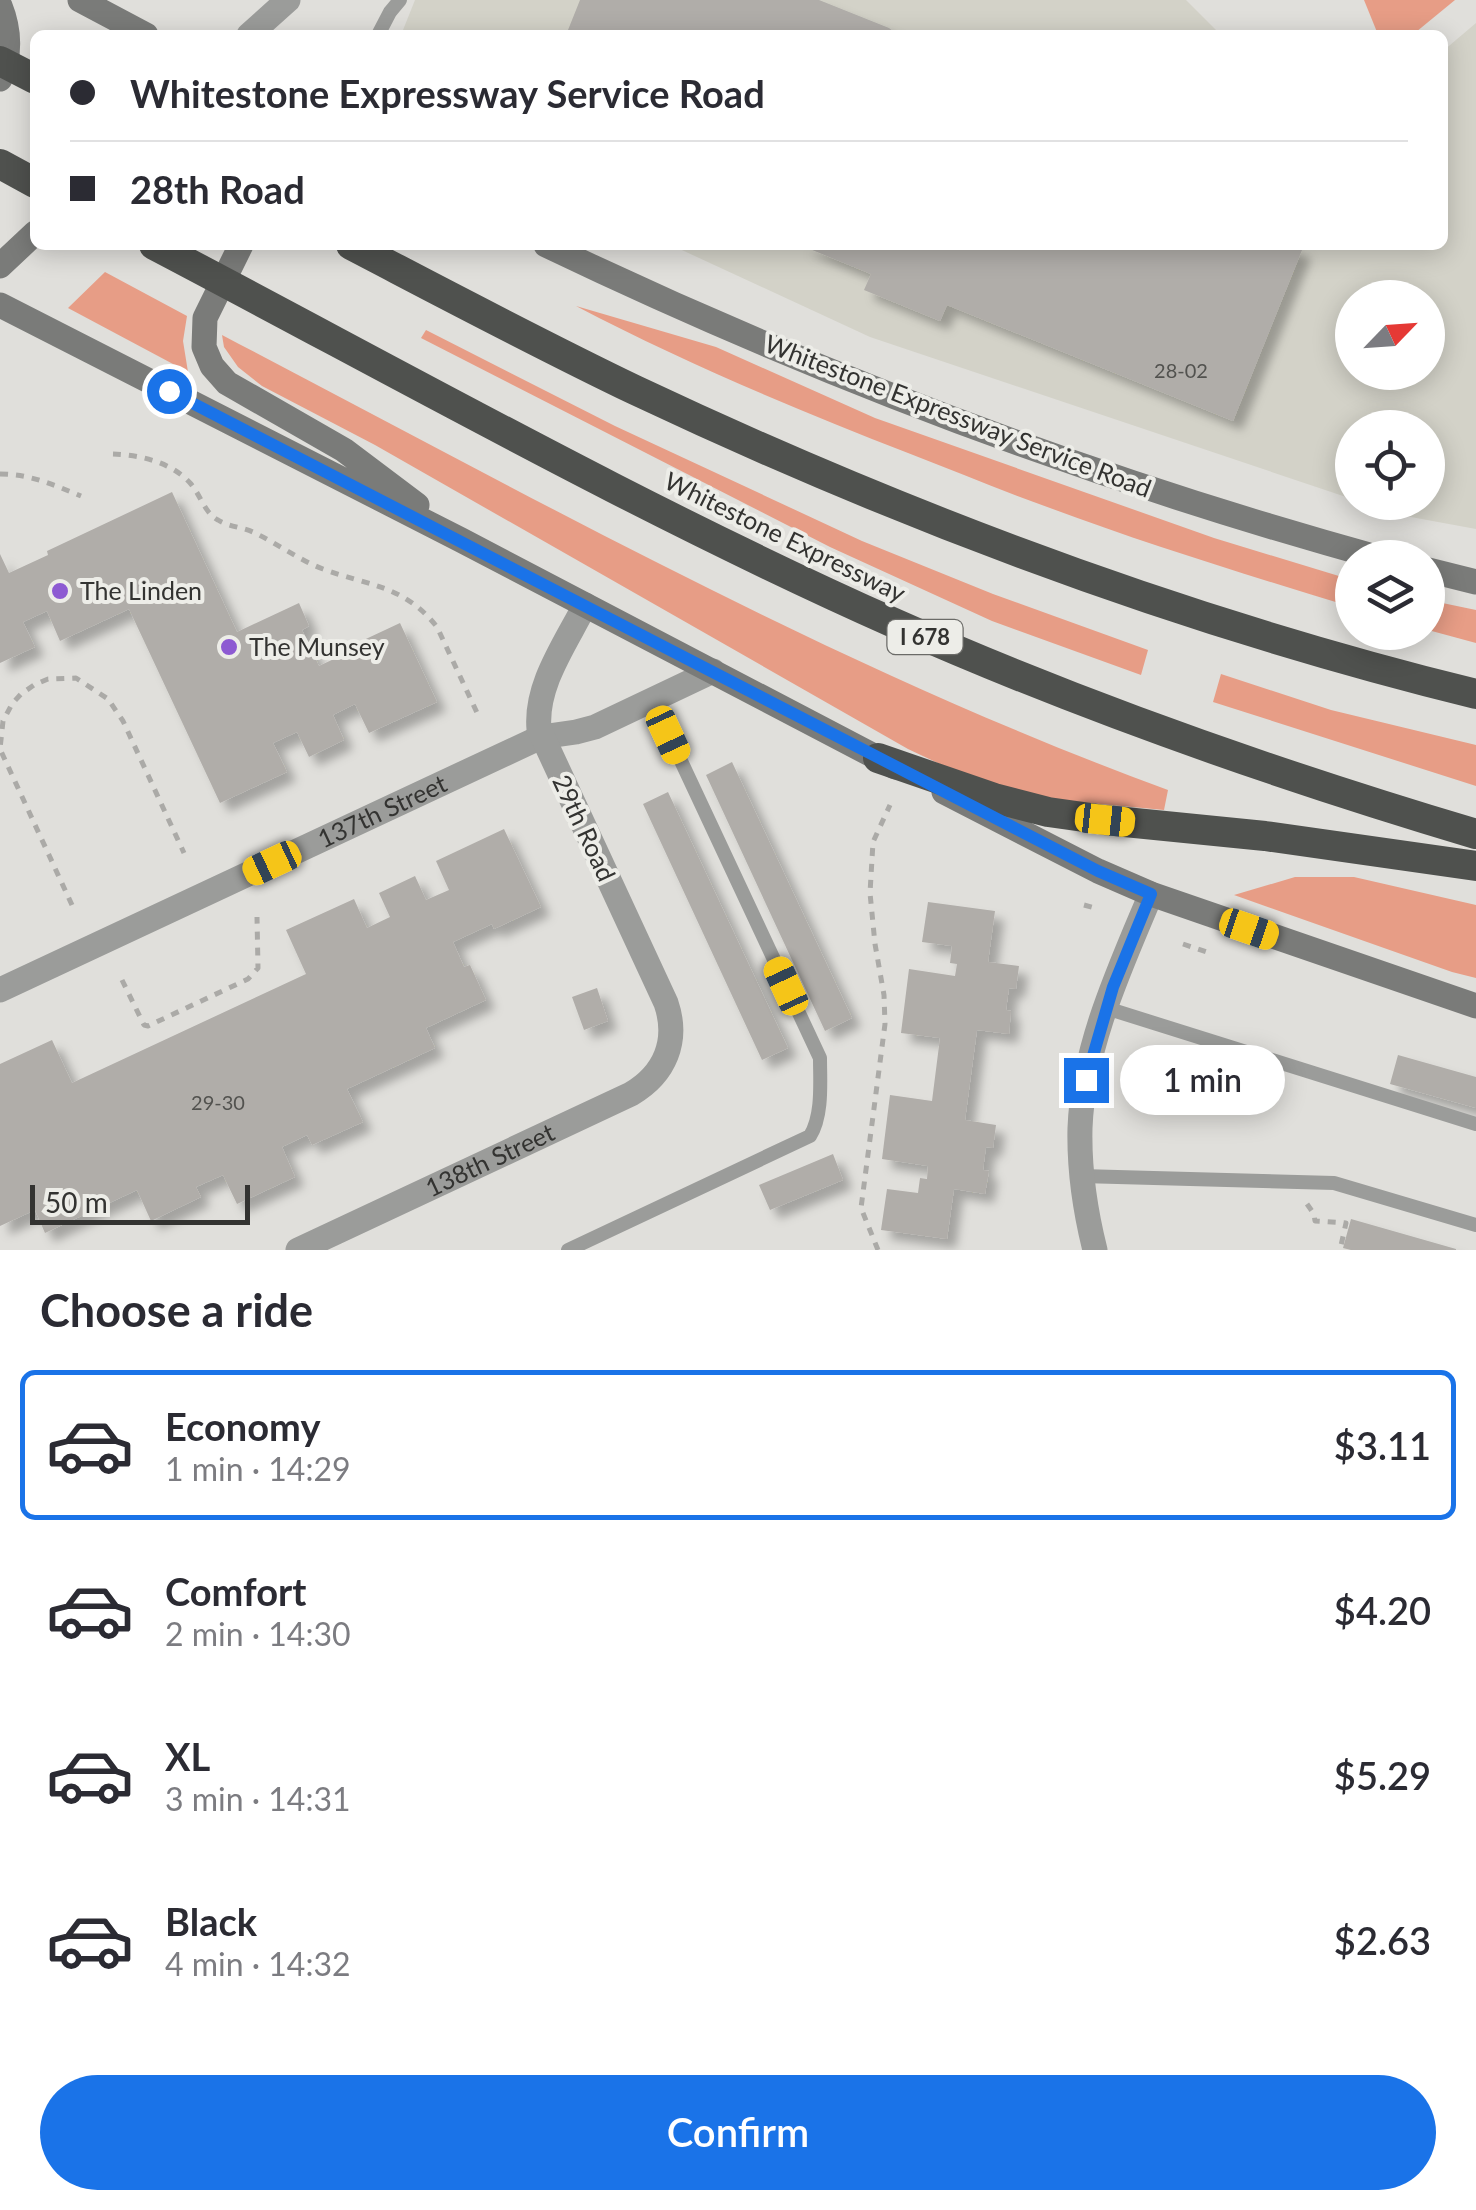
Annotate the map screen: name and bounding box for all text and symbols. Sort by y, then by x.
text: Whitestone Expressway Service Road [130,70,765,116]
text: 28th Road [130,166,305,212]
north arrow [1335,280,1445,390]
map controls [1335,280,1445,650]
street label: Whitestone Expressway Service Road [761,327,1156,503]
house number: 28-02 [1154,358,1208,382]
route start [147,369,192,414]
button: locate [1335,410,1445,520]
street label: Whitestone Expressway [660,465,911,608]
button: layers [1335,540,1445,650]
place label: The Linden [80,575,202,605]
marker: The Linden [49,580,71,602]
road number: I 678 [888,620,962,654]
place label: The Munsey [249,631,385,661]
marker: The Munsey [218,636,240,658]
car [642,701,694,769]
street label: 137th Street [313,767,451,853]
street label: 29th Road [547,770,623,885]
car [1074,802,1136,838]
car [238,837,306,889]
car [1216,905,1282,953]
car [760,952,812,1020]
callout: 1 min [1121,1045,1286,1115]
route end [1064,1058,1109,1103]
text: 1 min [1163,1060,1242,1099]
house number: 29-30 [191,1090,245,1114]
street label: 138th Street [420,1116,559,1202]
scale bar [30,1180,250,1224]
text: 50 m [45,1185,108,1219]
text: Choose a ride [40,1283,313,1337]
icon: car [45,1400,135,1490]
text: Economy [165,1403,320,1449]
text: $3.11 [1334,1422,1431,1468]
text: 1 min · 14:29 [165,1449,351,1488]
icon: car [45,1565,135,1655]
text: Comfort [165,1568,306,1614]
text: $4.20 [1334,1587,1431,1633]
text: 2 min · 14:30 [165,1614,351,1653]
icon: car [45,1730,135,1820]
text: XL [165,1733,210,1779]
text: $5.29 [1334,1752,1431,1798]
text: 3 min · 14:31 [165,1779,351,1818]
icon: car [45,1895,135,1985]
text: Black [165,1898,257,1944]
text: $2.63 [1334,1917,1431,1963]
text: 4 min · 14:32 [165,1944,351,1983]
button: Confirm [40,2075,1436,2190]

